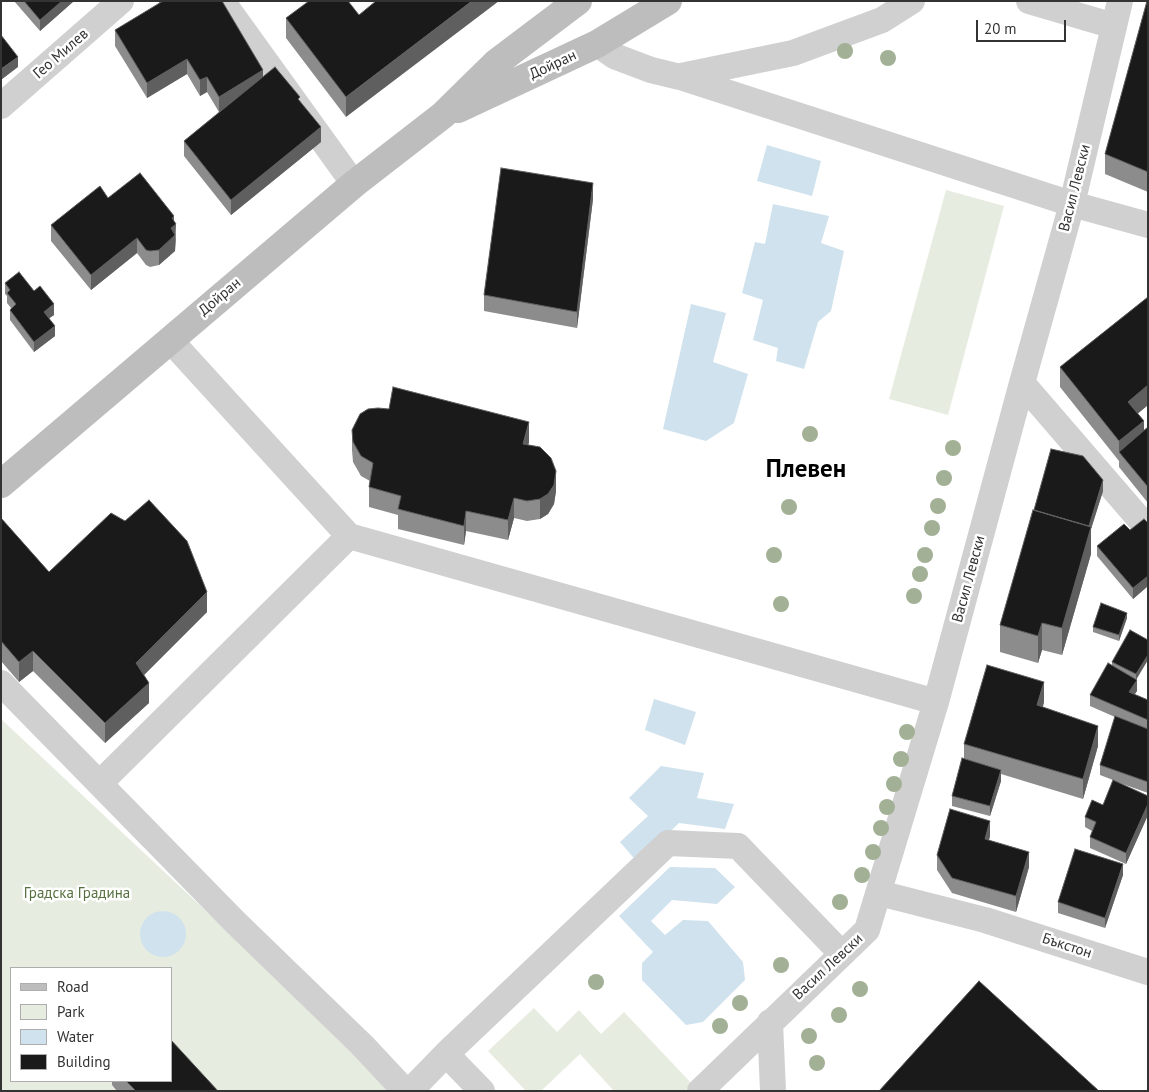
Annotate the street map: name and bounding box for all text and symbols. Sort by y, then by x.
scale bar [979,10,1069,42]
text: 20 m [984,19,1017,38]
street label: Гео Милев [30,25,92,83]
street label: Дойран [527,46,579,84]
street label: Васил Левски [1055,143,1095,233]
street label: Дойран [195,274,245,320]
district label: Плевен [766,455,846,485]
street label: Васил Левски [949,534,989,624]
park label: Градска Градина [24,885,130,903]
street label: Васил Левски [789,930,867,1004]
street label: Бъкстон [1040,930,1094,962]
legend [10,967,172,1082]
text: Road [57,977,89,996]
text: Park [57,1002,85,1021]
text: Water [57,1027,94,1046]
text: Building [57,1052,111,1071]

